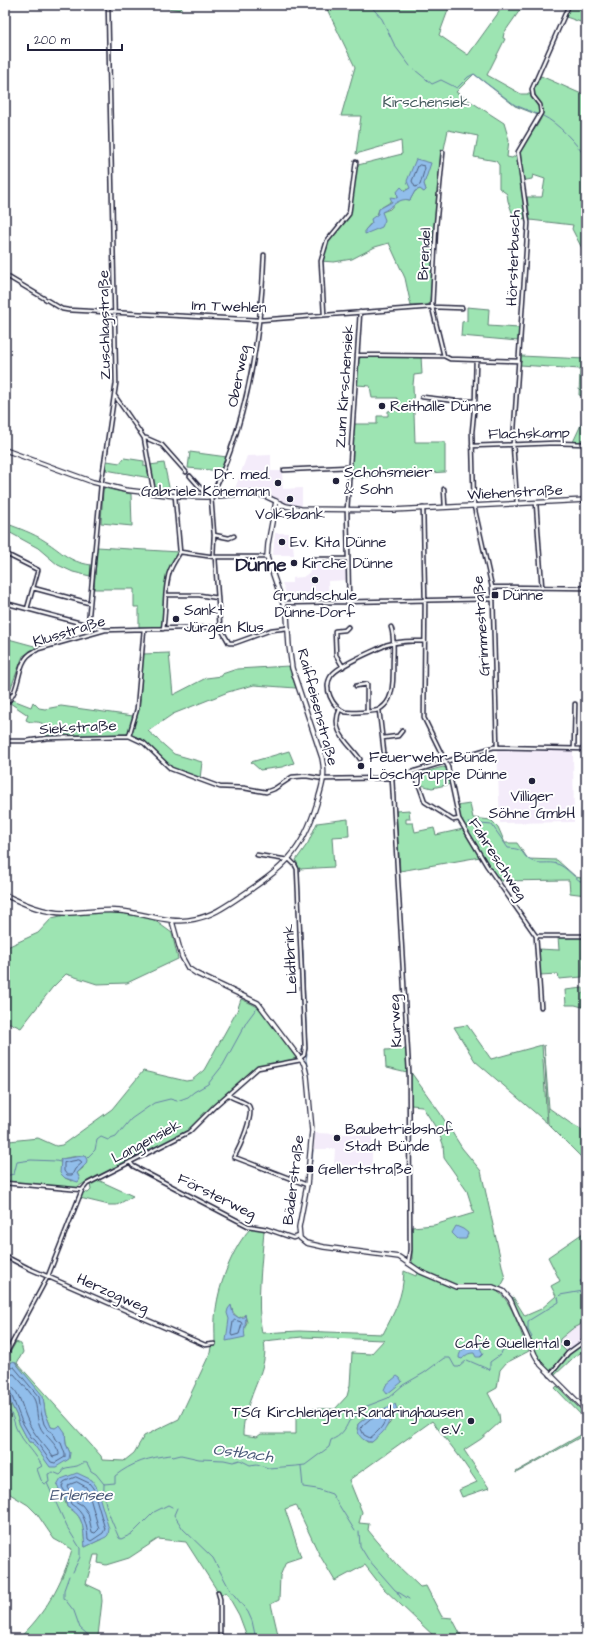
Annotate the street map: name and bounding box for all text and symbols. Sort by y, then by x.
scale bar [28,26,122,52]
text: 200 m [34,32,71,49]
park label: Kirschensiek [383,92,469,113]
street label: Hörsterbusch [501,209,526,306]
street label: Brendel [413,227,436,281]
street label: Zuschlagstraße [93,270,117,380]
street label: Im Twehlen [191,295,267,318]
street label: Zum Kirschensiek [330,324,359,449]
street label: Oberweg [222,343,256,409]
place label: Reithalle Dünne [390,396,492,417]
marker: Reithalle Dünne [377,401,387,411]
street label: Flachskamp [488,422,570,445]
place label: Schohsmeier & Sohn [344,462,432,500]
place label: Dr. med. Gabriele Könemann [141,464,270,502]
marker: Schohsmeier & Sohn [331,476,341,486]
marker: Dr. med. Gabriele Könemann [273,478,283,488]
street label: Wiehenstraße [467,480,563,505]
marker: Volksbank [285,494,295,504]
place label: Volksbank [255,504,325,525]
place label: Ev. Kita Dünne [290,532,386,553]
marker: Ev. Kita Dünne [277,537,287,547]
district label: Dünne [235,552,287,579]
place label: Kirche Dünne [302,553,393,574]
marker: Kirche Dünne [289,558,299,568]
marker: Grundschule Dünne-Dorf [310,575,320,585]
street label: Grimmestraße [468,575,495,677]
place label: Grundschule Dünne-Dorf [273,585,357,623]
place label: Dünne [503,585,543,606]
marker: Dünne [490,590,500,600]
place label: Sankt Jürgen Klus [184,600,264,639]
street label: Klusstraße [30,610,108,652]
marker: Sankt Jürgen Klus [171,614,181,624]
street label: Raiffeisenstraße [292,646,343,768]
street label: Siekstraße [39,715,117,740]
place label: Feuerwehr Bünde, Löschgruppe Dünne [369,747,507,786]
marker: Feuerwehr Bünde, Löschgruppe Dünne [356,761,366,771]
marker: Villiger Söhne GmbH [527,776,537,786]
place label: Villiger Söhne GmbH [489,786,575,824]
street label: Fahreschweg [462,814,532,905]
street label: Leidtbrink [278,923,303,995]
street label: Kurweg [384,994,408,1048]
street label: Langensiek [108,1114,185,1169]
place label: Baubetriebshof Stadt Bünde [345,1119,453,1157]
marker: Baubetriebshof Stadt Bünde [332,1133,342,1143]
street label: Bäderstraße [278,1134,309,1226]
place label: Gellertstraße [318,1159,412,1180]
marker: Gellertstraße [305,1164,315,1174]
street label: Försterweg [174,1168,260,1226]
street label: Herzogweg [73,1268,152,1320]
place label: Café Quellental [455,1333,559,1354]
marker: Café Quellental [562,1338,572,1348]
place label: TSG Kirchlengern-Randringhausen e.V. [232,1402,463,1440]
marker: TSG Kirchlengern-Randringhausen e.V. [466,1416,476,1426]
water label: Ostbach [212,1438,275,1468]
water label: Erlensee [50,1484,114,1506]

